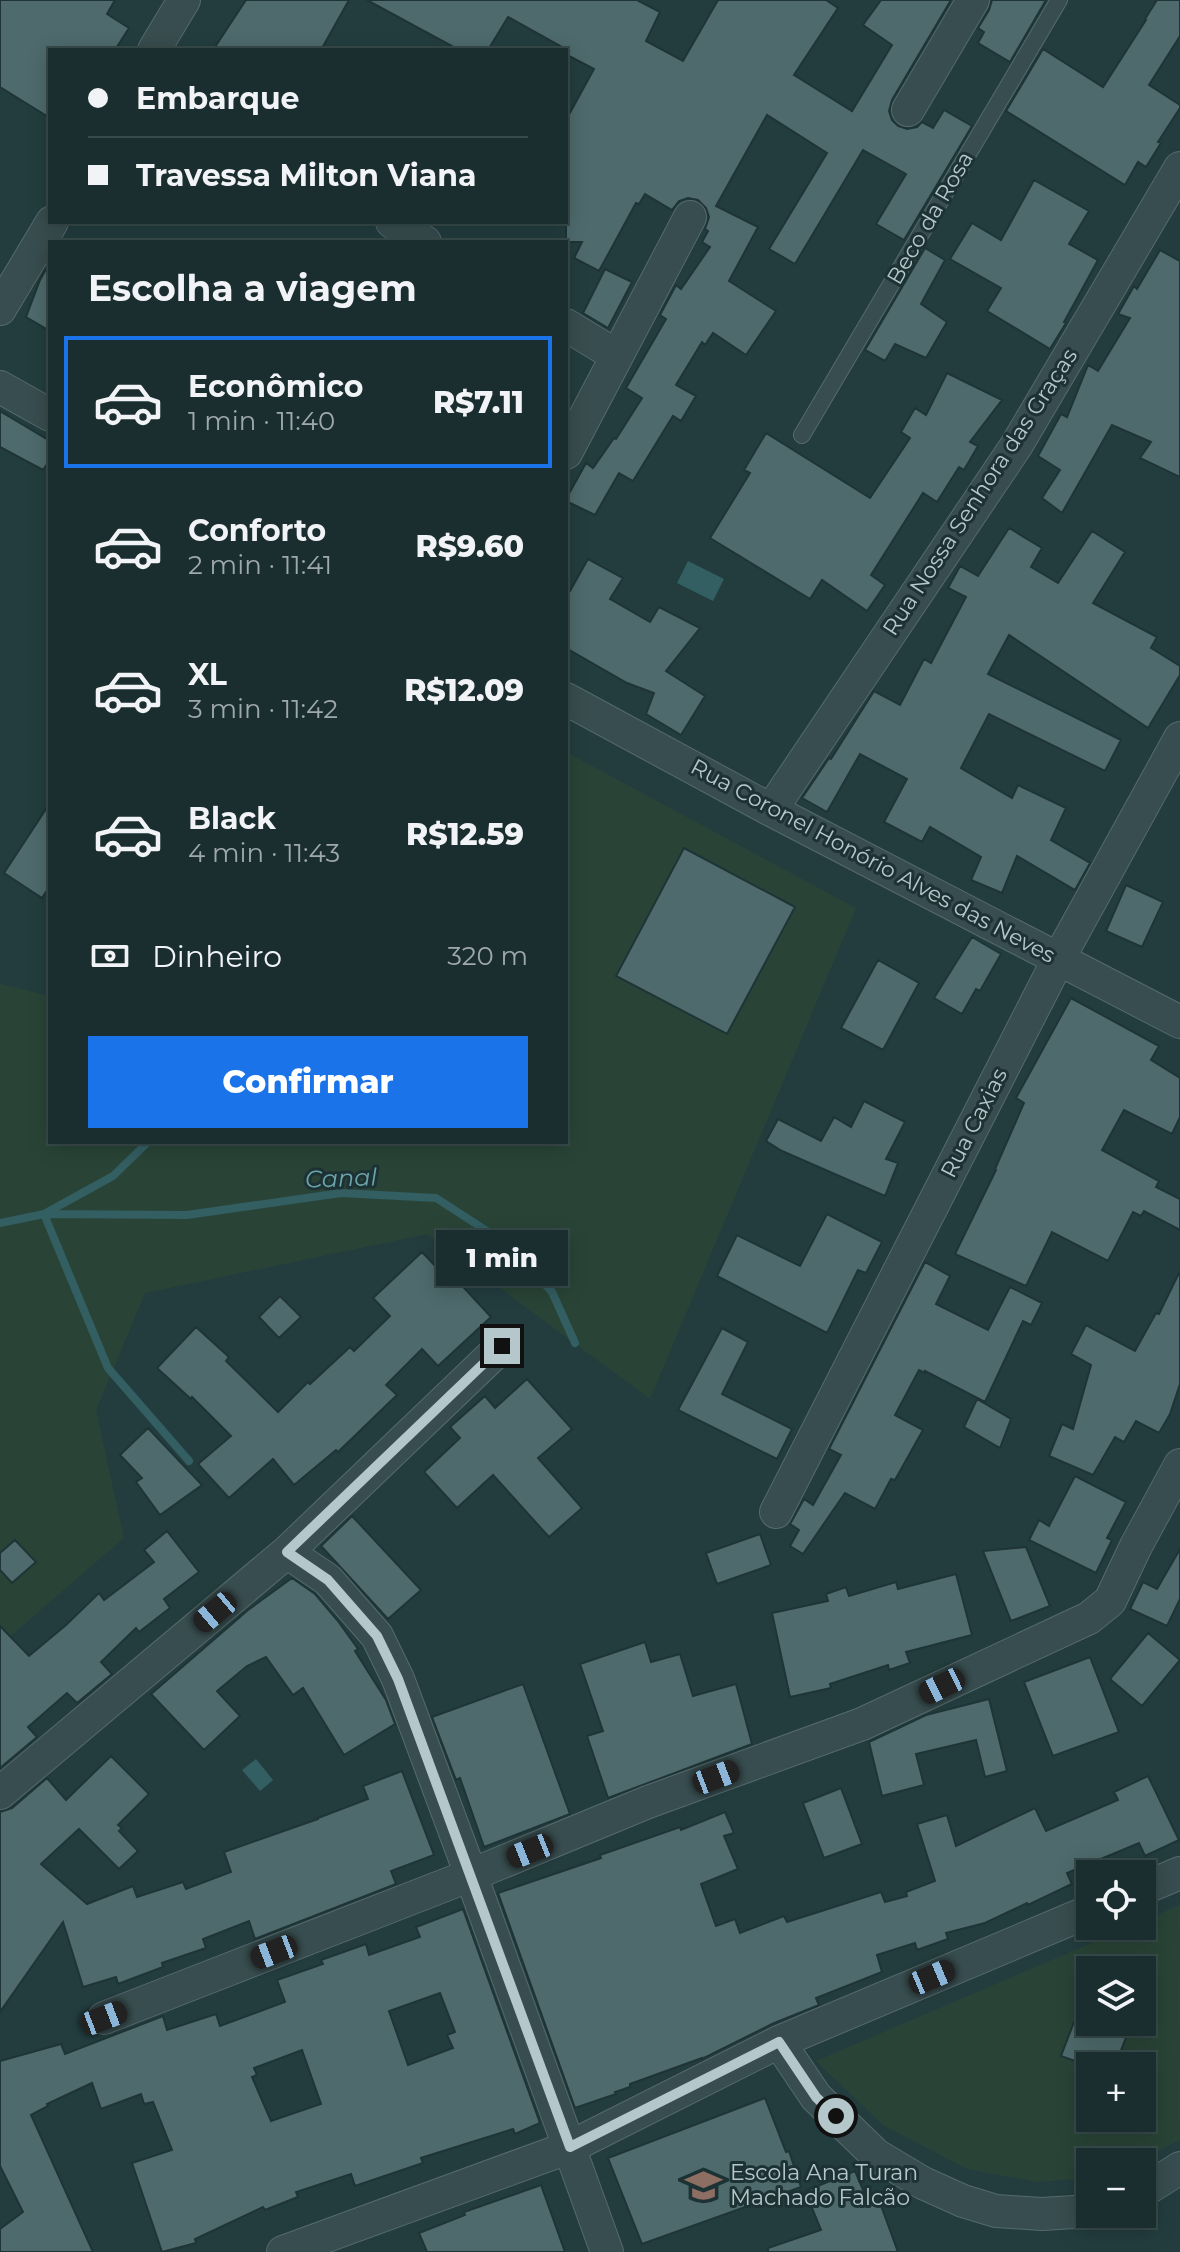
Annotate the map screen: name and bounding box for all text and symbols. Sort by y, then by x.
text: Embarque [136,80,299,117]
street label: Beco da Rosa [881,147,979,289]
text: Travessa Milton Viana [136,157,477,194]
text: Escolha a viagem [88,266,417,310]
street label: Rua Nossa Senhora das Graças [877,343,1083,641]
icon: car [92,366,164,438]
text: Econômico [188,368,363,405]
text: R$7.11 [433,384,524,421]
text: 1 min · 11:40 [188,405,335,437]
icon: car [92,510,164,582]
text: Conforto [188,512,326,549]
text: R$9.60 [416,528,524,565]
text: 2 min · 11:41 [188,549,332,581]
icon: car [92,654,164,726]
text: XL [188,656,227,693]
text: R$12.09 [404,672,524,709]
text: 3 min · 11:42 [188,693,338,725]
street label: Rua Coronel Honório Alves das Neves [686,753,1060,969]
icon: car [92,798,164,870]
text: Black [188,800,276,837]
text: R$12.59 [406,816,524,853]
text: 4 min · 11:43 [188,837,340,869]
icon: cash [88,934,132,978]
text: Dinheiro [152,938,282,975]
text: 320 m [447,940,528,972]
button: Confirmar [88,1036,528,1128]
street label: Rua Caxias [935,1064,1013,1182]
water label: Canal [305,1162,378,1194]
callout: 1 min [436,1230,568,1286]
text: 1 min [466,1242,538,1274]
route end [484,1328,520,1364]
car [189,1587,241,1637]
car [915,1665,969,1707]
car [689,1757,743,1797]
car [503,1831,557,1871]
map controls [1076,1860,1156,2228]
button: locate [1076,1860,1156,1940]
car [247,1932,301,1972]
button: layers [1076,1956,1156,2036]
car [905,1957,959,1997]
car [77,1998,131,2038]
button: + [1076,2052,1156,2132]
route start [818,2098,854,2134]
button: − [1076,2148,1156,2228]
place label: Escola Ana Turan Machado Falcão [730,2159,918,2211]
school or university icon: Escola Ana Turan Machado Falcão [685,2166,723,2204]

